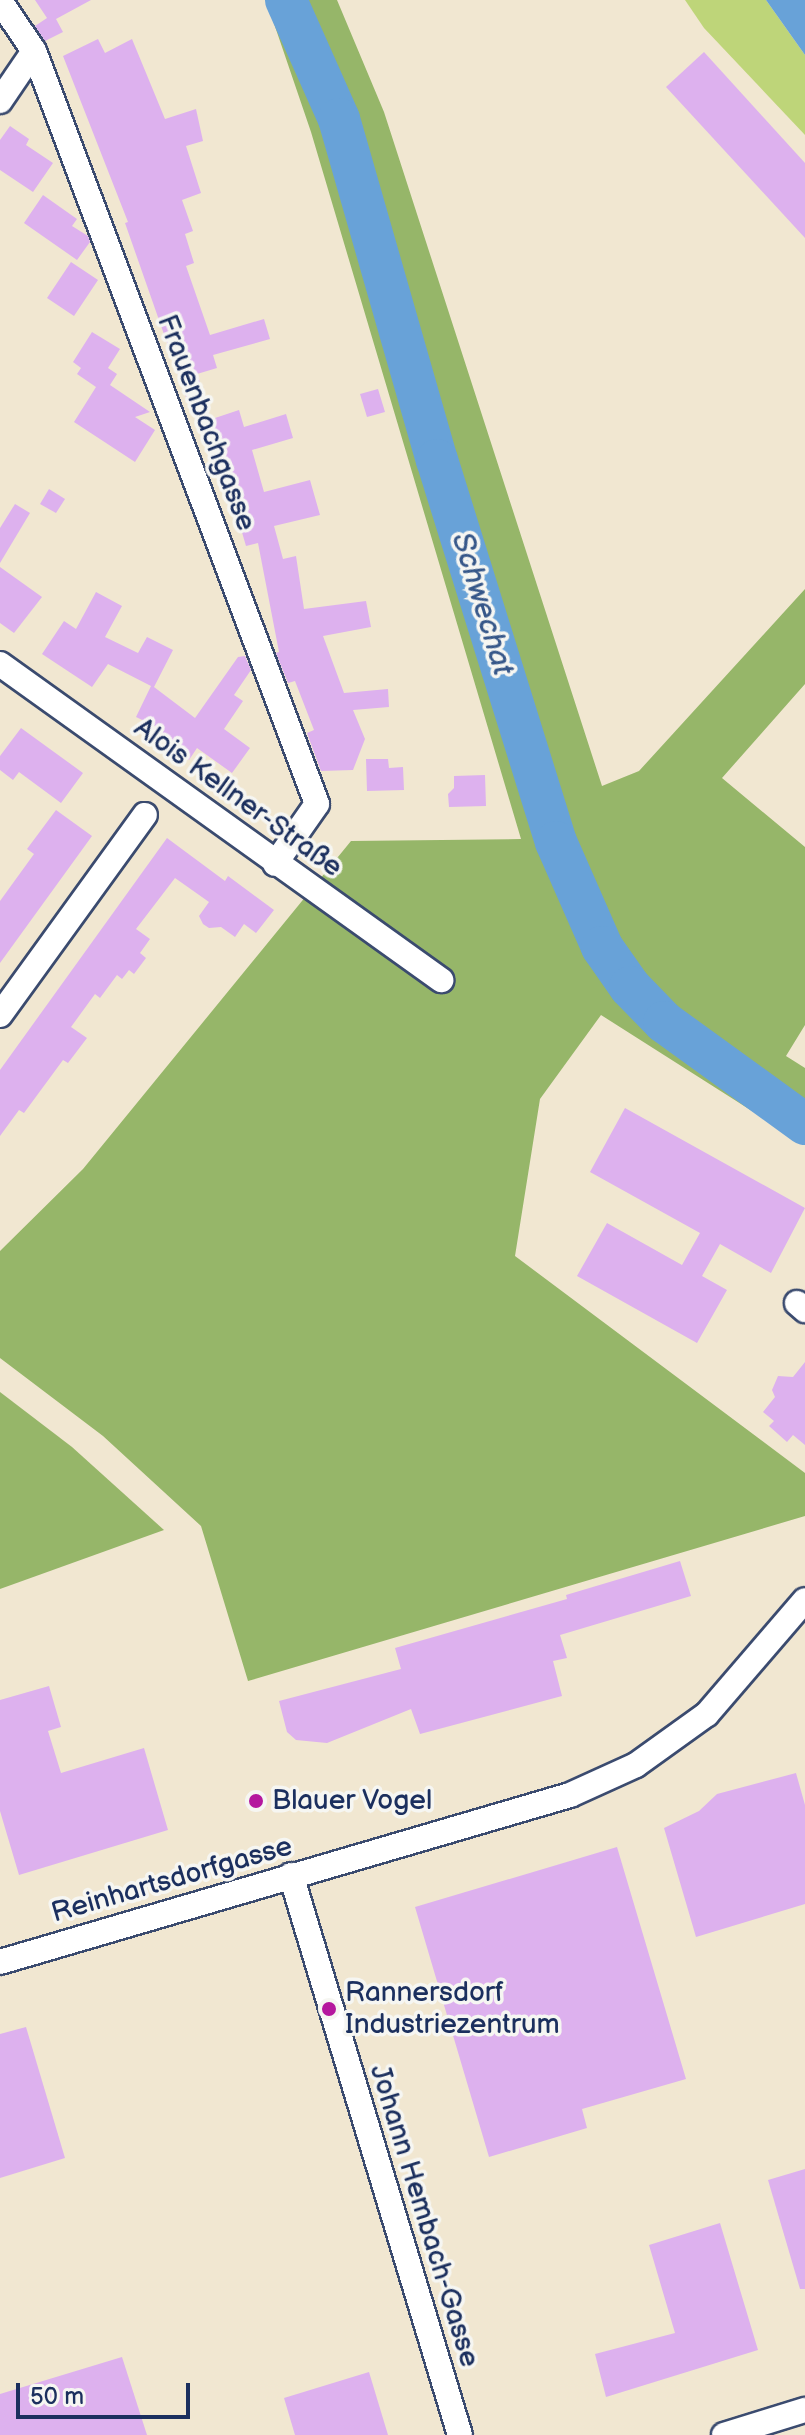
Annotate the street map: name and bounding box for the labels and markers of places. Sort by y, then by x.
place label: Blauer Vogel [272,1784,433,1818]
marker: Blauer Vogel [247,1792,265,1810]
place label: Rannersdorf Industriezentrum [345,1976,560,2042]
marker: Rannersdorf Industriezentrum [320,2000,338,2018]

